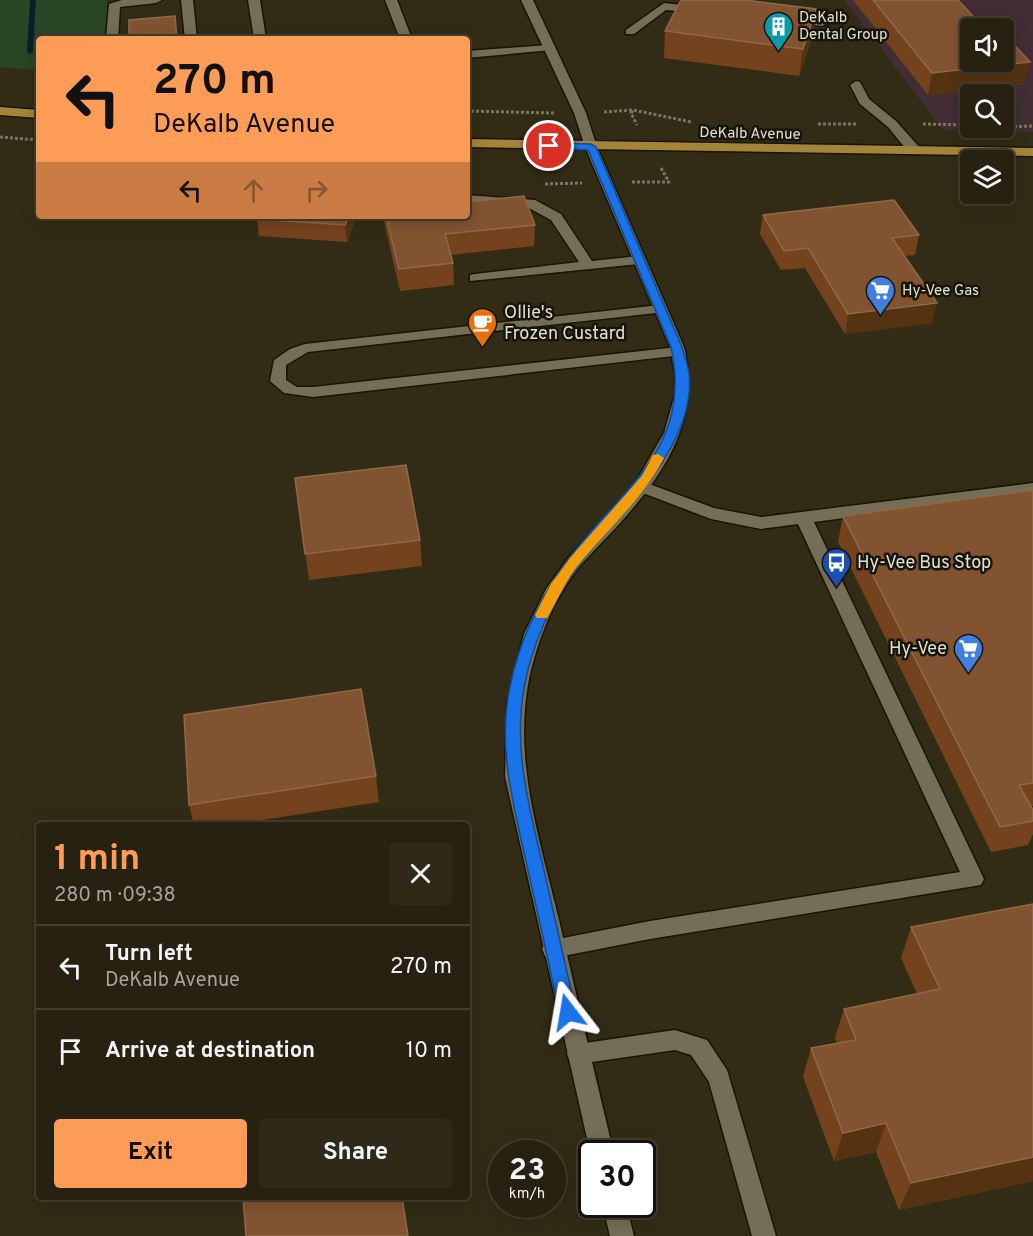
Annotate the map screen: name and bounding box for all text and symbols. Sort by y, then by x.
place label: DeKalb Dental Group [799,9,888,45]
building icon: DeKalb Dental Group [762,10,794,52]
map controls [960,18,1014,204]
button: sound [960,18,1014,72]
text: 270 m [153,56,276,109]
icon: left [54,60,132,138]
button: search [960,84,1014,138]
text: DeKalb Avenue [153,108,335,142]
pin [523,120,574,171]
street label: DeKalb Avenue [699,124,801,145]
icon: arrive [532,129,565,162]
button: layers [960,150,1014,204]
icon: left [174,174,207,207]
icon: ahead [237,174,270,207]
icon: right [300,174,333,207]
supermarket icon: Hy-Vee Gas [865,274,897,316]
place label: Hy-Vee Gas [902,282,979,301]
place label: Ollie's Frozen Custard [504,302,625,346]
cafe icon: Ollie's Frozen Custard [467,306,499,348]
bus stop icon: Hy-Vee Bus Stop [820,546,852,588]
place label: Hy-Vee Bus Stop [857,552,991,575]
supermarket icon: Hy-Vee [952,632,984,674]
place label: Hy-Vee [889,638,947,661]
text: 1 min [54,837,140,883]
button: close [389,842,452,905]
text: 280 m · 09:38 [54,883,176,909]
text: Turn left [105,941,193,968]
icon: left [54,951,87,984]
text: 270 m [390,954,452,981]
text: DeKalb Avenue [105,968,240,994]
position arrow [536,980,600,1044]
icon: arrive [54,1035,87,1068]
text: Arrive at destination [105,1038,315,1065]
text: 10 m [406,1038,452,1065]
button: Exit [54,1119,247,1188]
button: Share [259,1119,452,1188]
speed limit sign: 30 [578,1140,656,1218]
text: 23 [509,1153,545,1190]
text: km/h [509,1185,545,1204]

